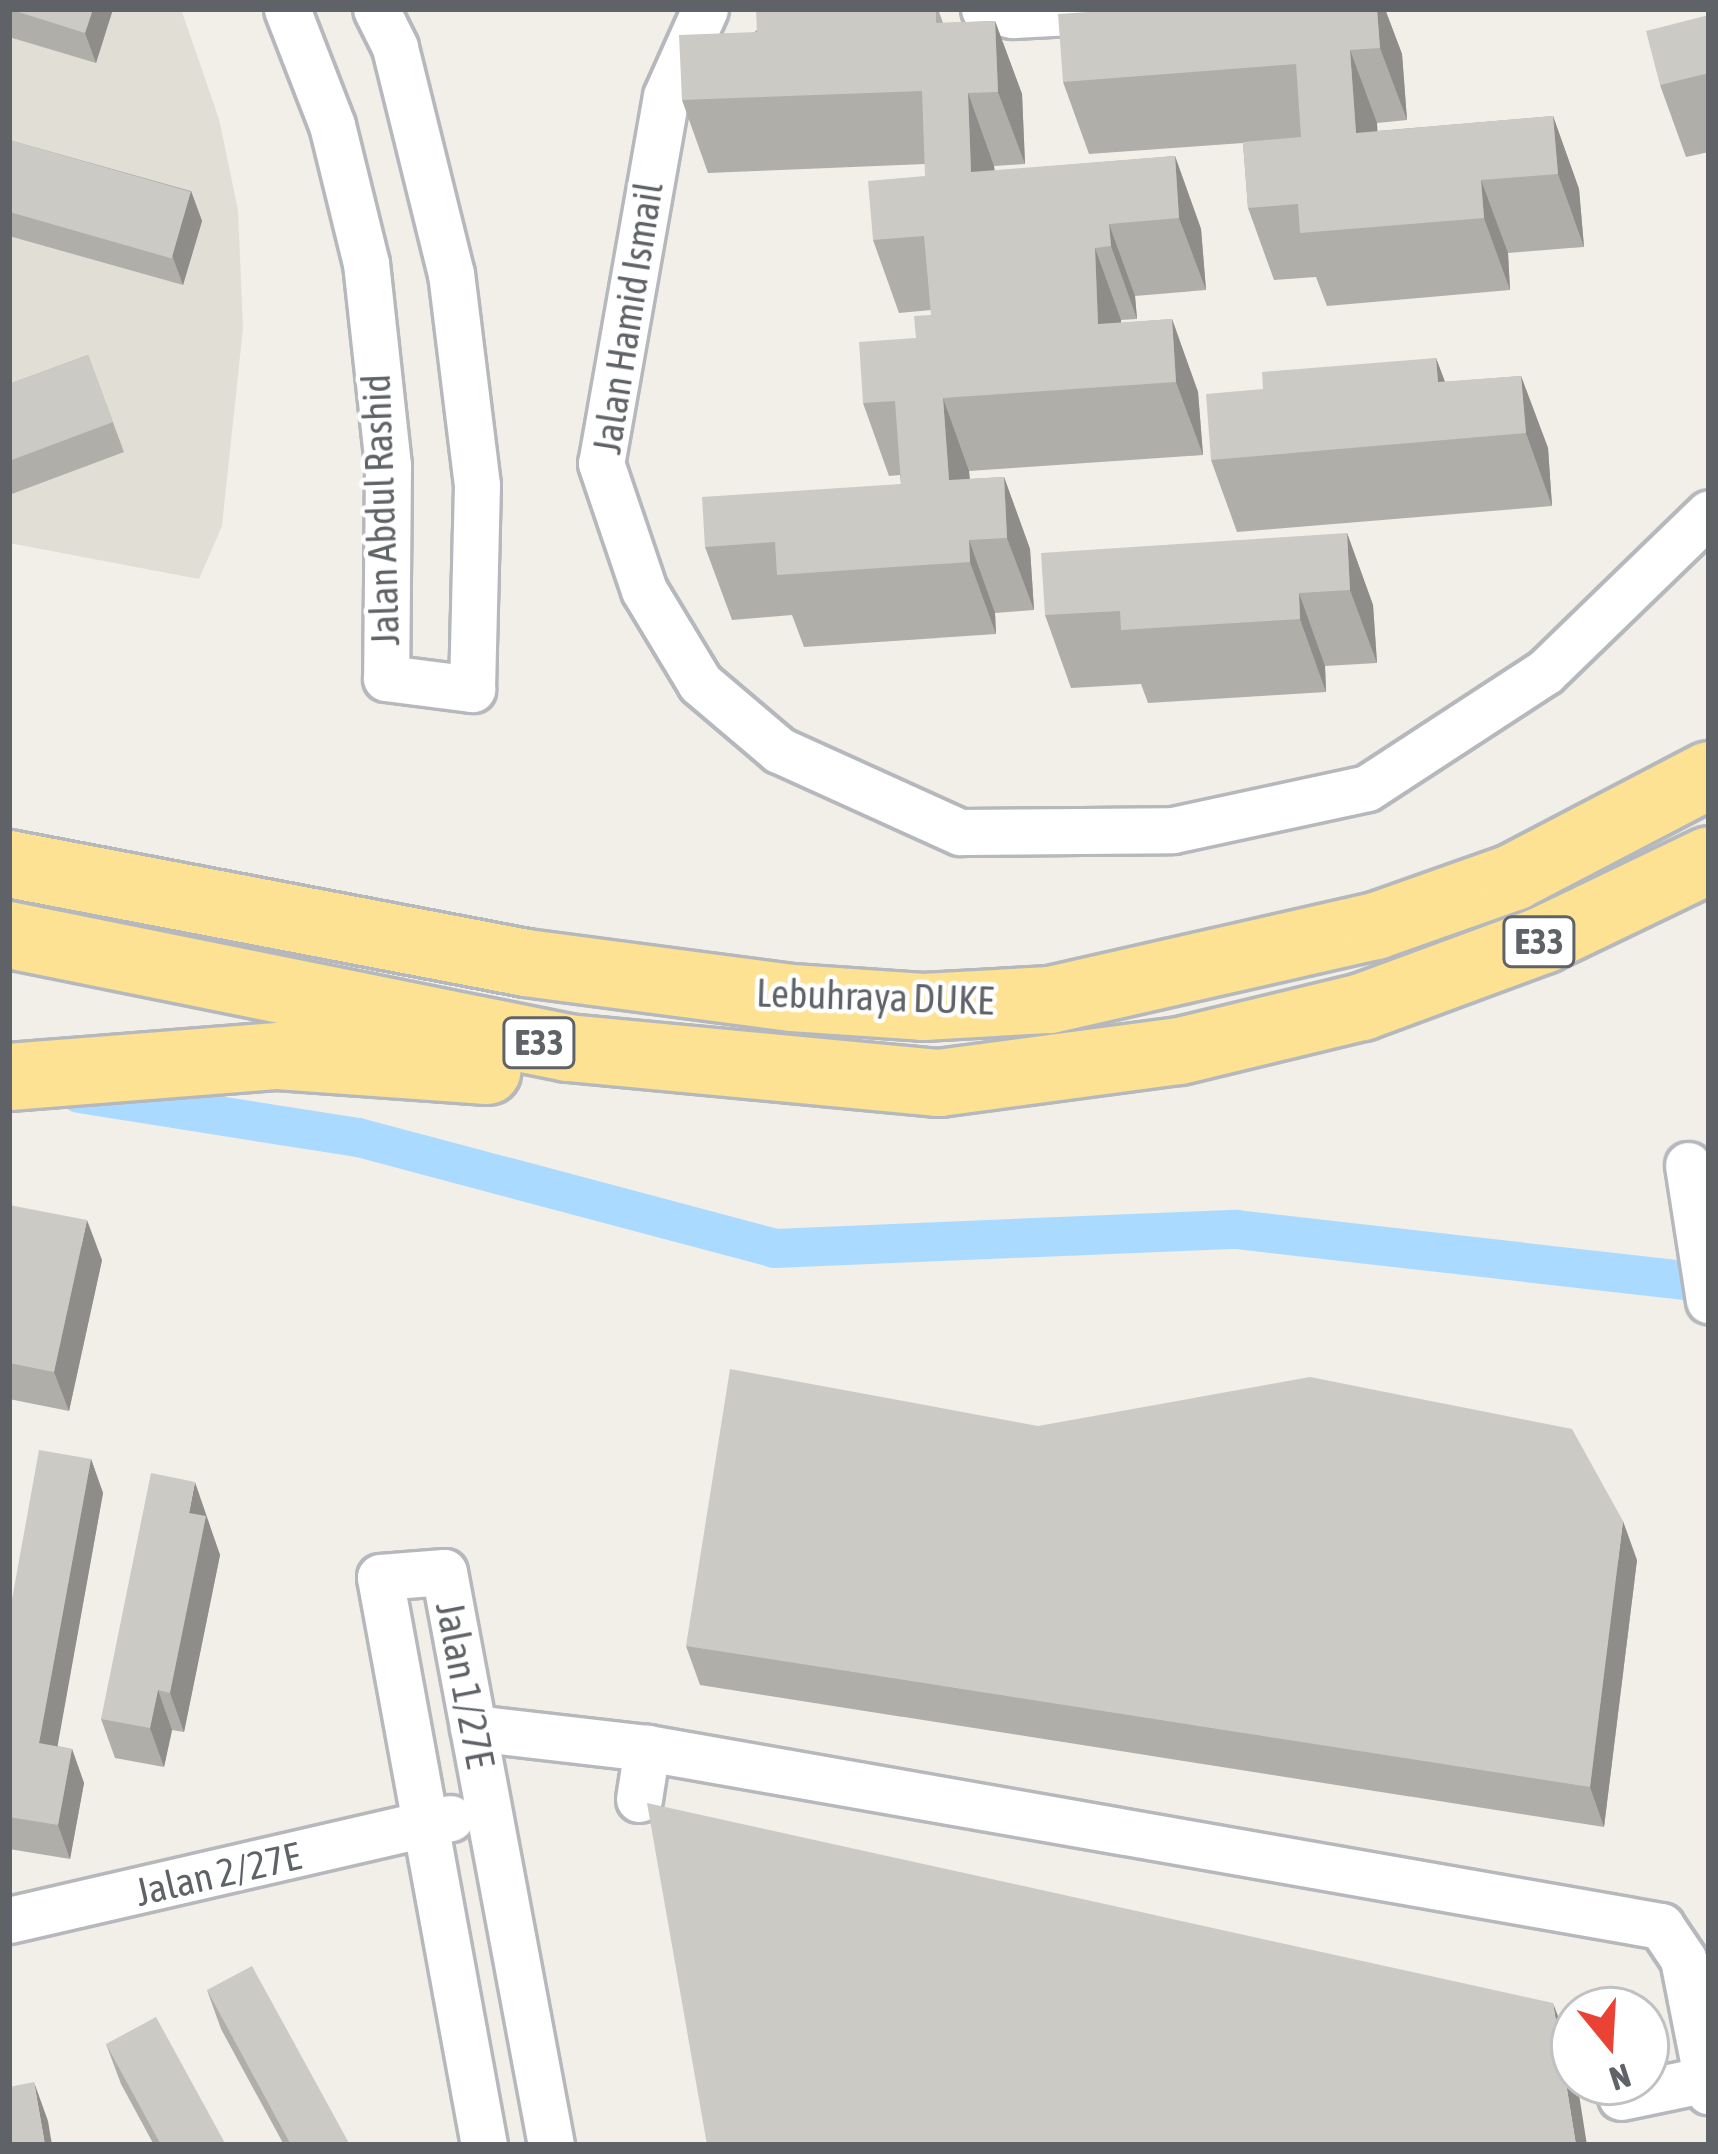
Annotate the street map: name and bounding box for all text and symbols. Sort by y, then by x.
street label: Jalan Hamid Ismail [583,179,673,457]
street label: Jalan Abdul Rashid [353,373,409,647]
road number: E33 [1500,912,1578,972]
street label: Lebuhraya DUKE [755,969,995,1025]
road number: E33 [500,1013,578,1073]
street label: Jalan 1/27E [426,1598,504,1772]
street label: Jalan 2/27E [131,1832,305,1916]
north arrow [1550,1986,1670,2106]
text: N [1605,2056,1635,2098]

